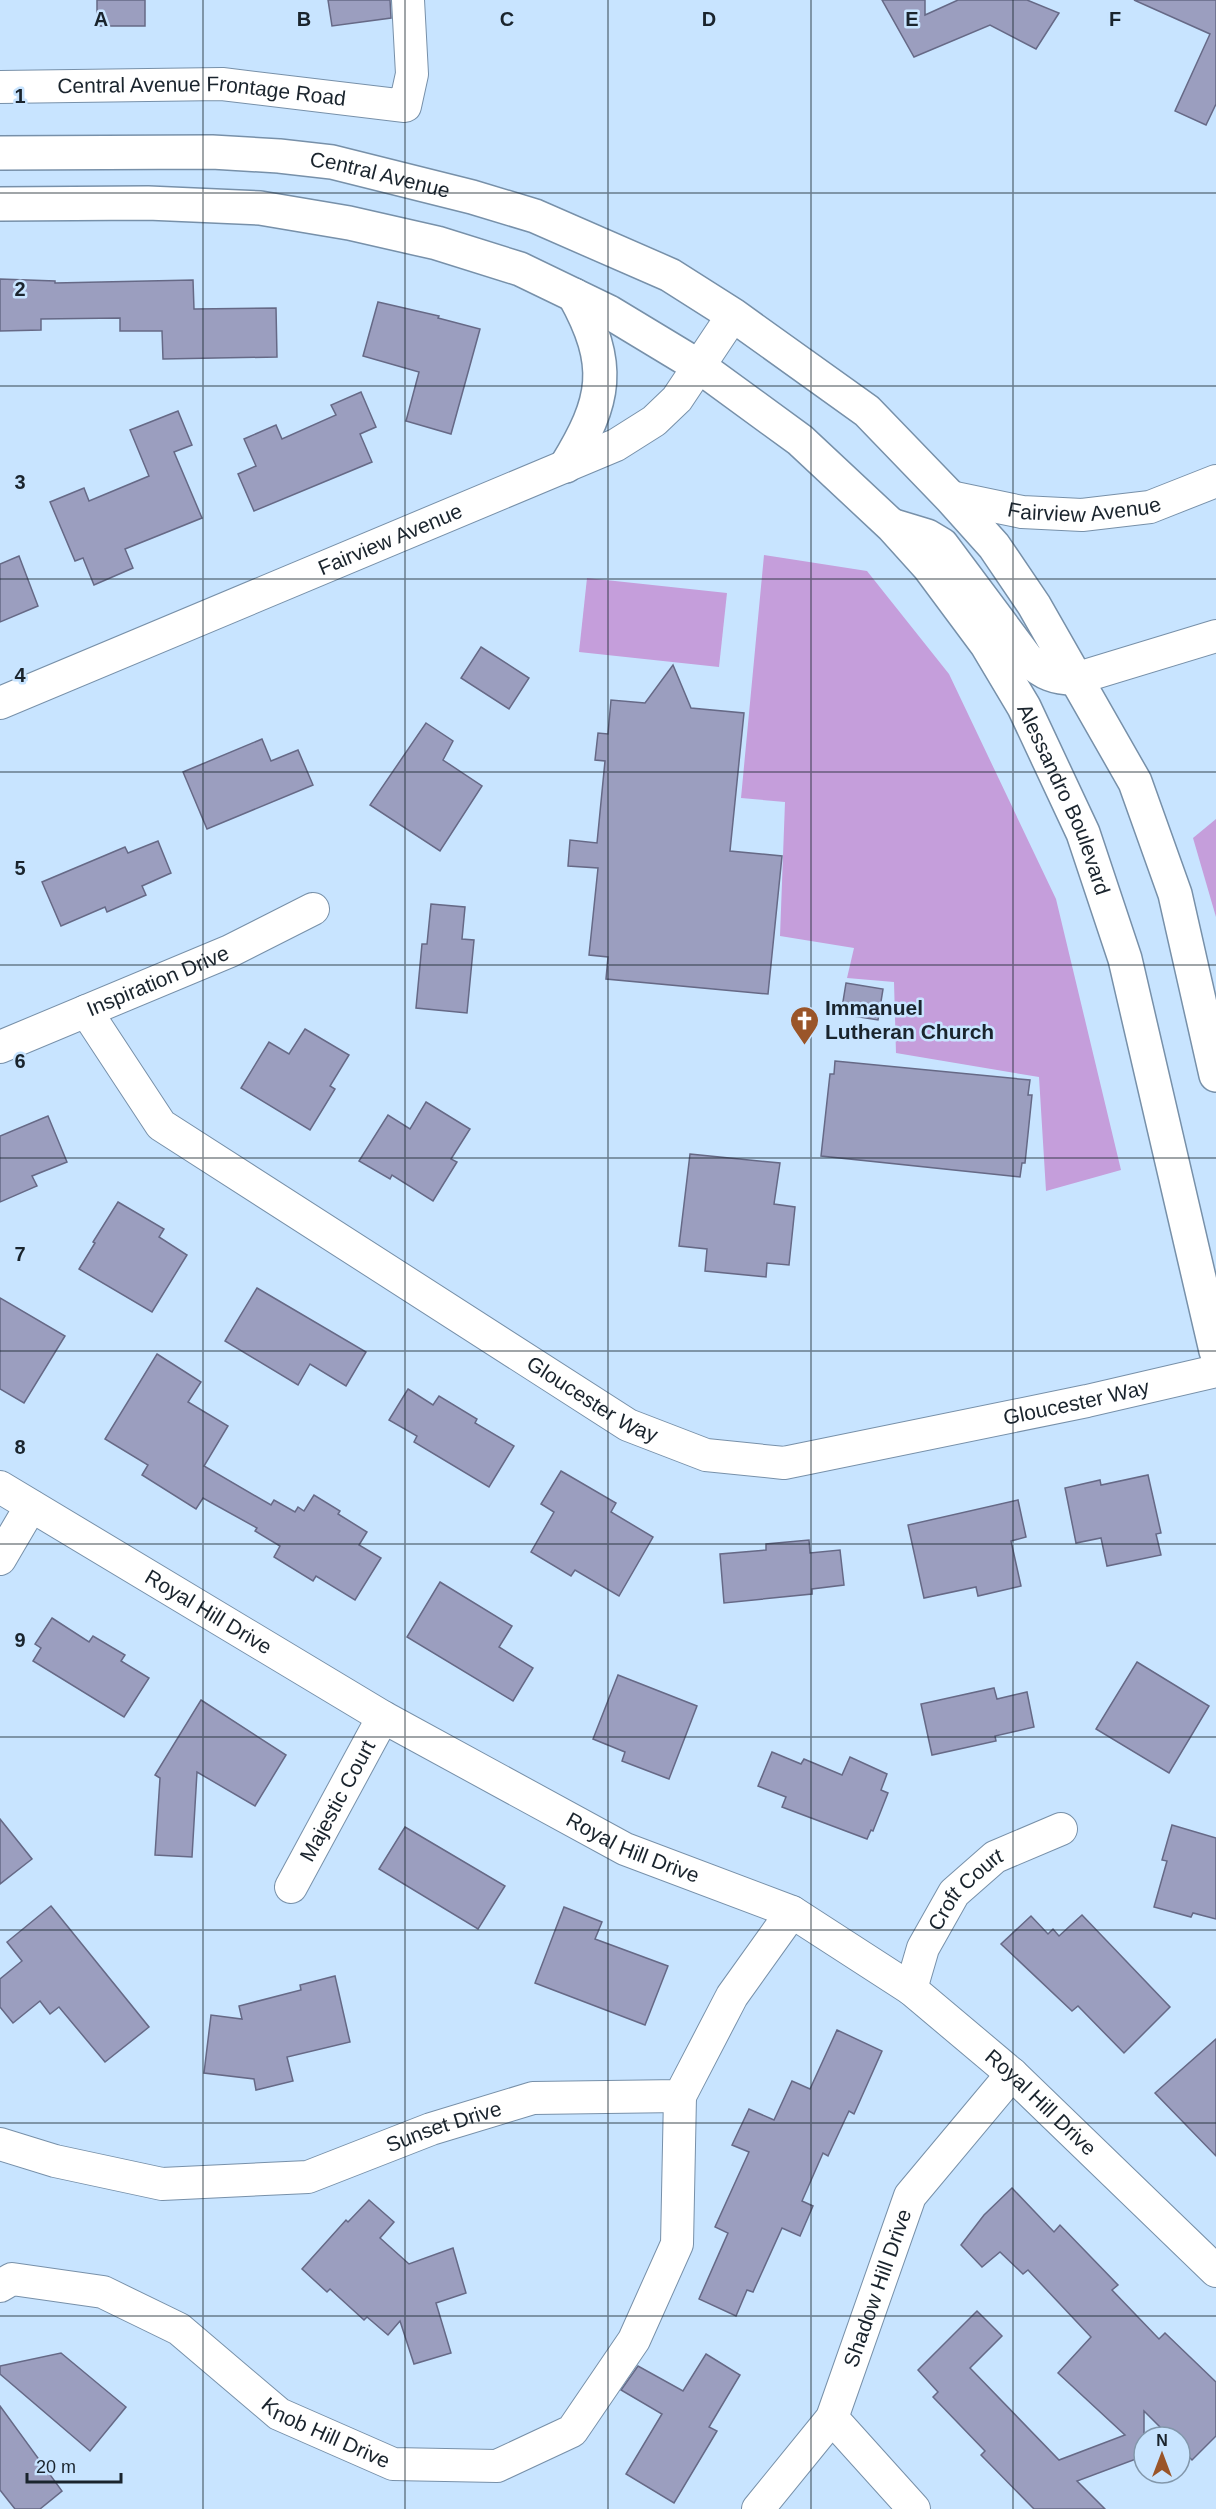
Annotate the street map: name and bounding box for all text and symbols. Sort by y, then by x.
text: A [94,8,108,30]
text: B [297,8,311,30]
text: C [500,8,514,30]
text: D [702,8,716,30]
text: E [905,8,919,30]
text: F [1109,8,1121,30]
street label: Central Avenue Frontage Road [57,72,347,110]
text: 1 [14,85,26,107]
street label: Central Avenue [309,148,452,202]
text: 2 [14,278,26,300]
text: 3 [14,471,26,493]
street label: Fairview Avenue [1006,492,1164,526]
street label: Fairview Avenue [315,499,465,579]
text: 4 [14,664,26,686]
street label: Alessandro Boulevard [1013,700,1115,898]
text: 5 [14,857,26,879]
street label: Inspiration Drive [83,941,232,1021]
place label: Immanuel Lutheran Church [825,996,994,1043]
church icon: Immanuel Lutheran Church [788,1004,820,1046]
text: 6 [14,1050,26,1072]
text: 7 [14,1243,26,1265]
street label: Gloucester Way [523,1351,662,1447]
street label: Gloucester Way [1001,1375,1152,1429]
text: 8 [14,1436,26,1458]
street label: Royal Hill Drive [141,1565,276,1659]
text: 9 [14,1629,26,1651]
street label: Majestic Court [295,1736,379,1865]
street label: Royal Hill Drive [562,1807,703,1887]
street label: Croft Court [923,1843,1006,1934]
street label: Royal Hill Drive [981,2045,1101,2160]
street label: Sunset Drive [383,2096,504,2156]
street label: Shadow Hill Drive [839,2206,916,2370]
street label: Knob Hill Drive [257,2392,394,2472]
north arrow [1132,2425,1192,2485]
text: N [1156,2432,1168,2449]
scale bar [27,2446,122,2484]
text: 20 m [36,2457,76,2477]

